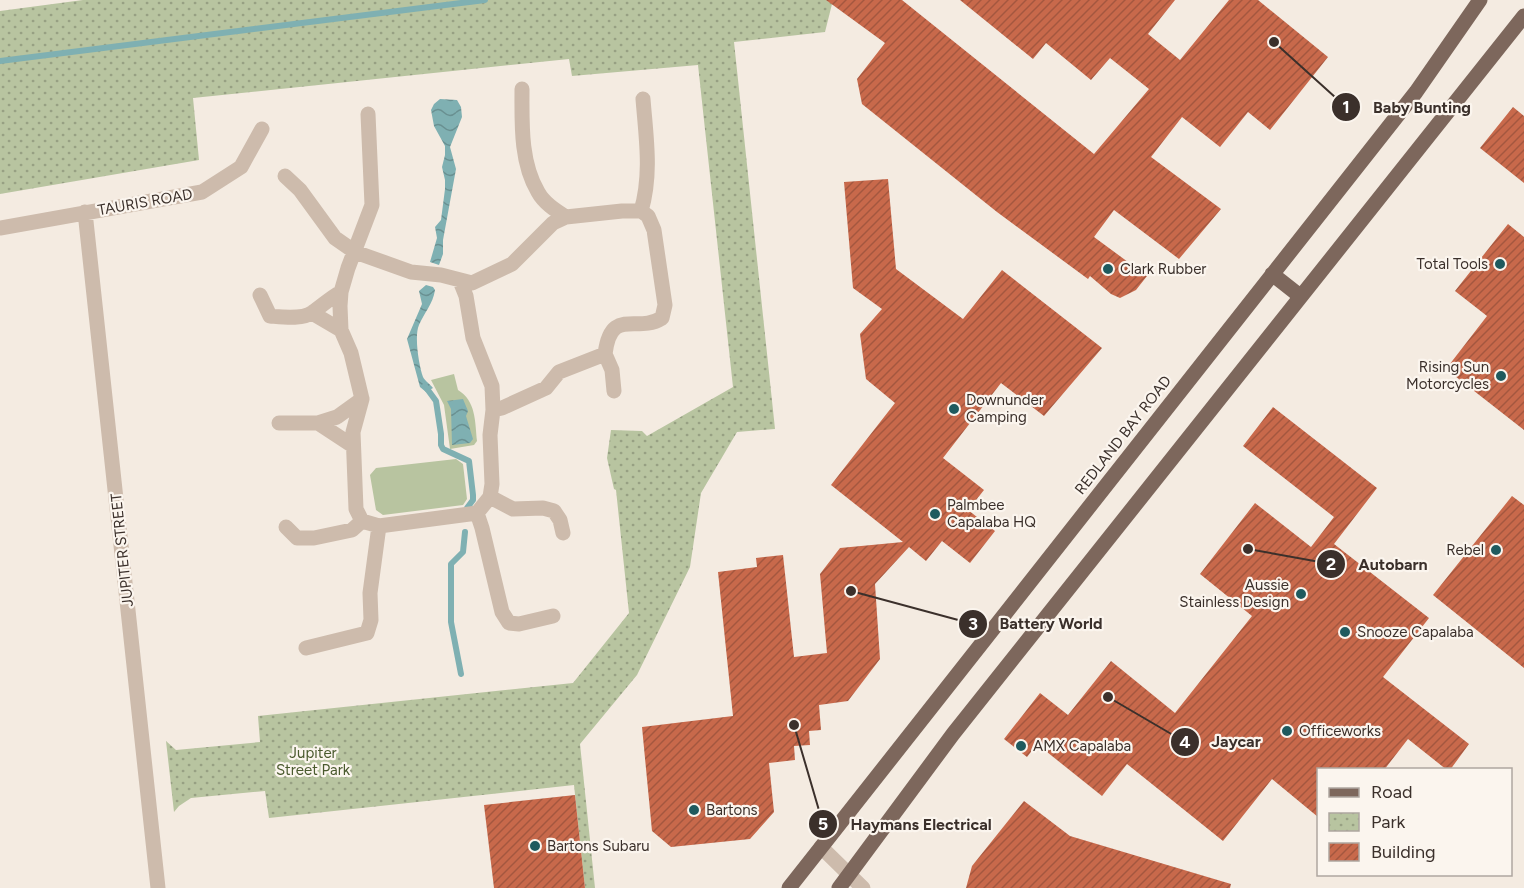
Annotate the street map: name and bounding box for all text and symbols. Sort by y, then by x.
callout: Baby Bunting [1331,90,1483,124]
text: 1 [1342,96,1350,118]
text: Baby Bunting [1373,98,1471,117]
street label: TAURIS ROAD [96,185,194,219]
place label: Total Tools [1417,255,1488,273]
marker: Total Tools [1493,257,1507,271]
place label: Clark Rubber [1120,260,1206,278]
marker: Clark Rubber [1101,262,1115,276]
place label: Rising Sun Motorcycles [1406,358,1489,393]
marker: Rising Sun Motorcycles [1494,369,1508,383]
street label: REDLAND BAY ROAD [1071,372,1175,498]
place label: Downunder Camping [966,391,1044,426]
marker: Downunder Camping [947,402,961,416]
street label: JUPITER STREET [107,492,137,608]
place label: Palmbee Capalaba HQ [947,496,1036,531]
marker: Palmbee Capalaba HQ [928,507,942,521]
place label: Rebel [1446,541,1484,559]
marker: Rebel [1489,543,1503,557]
callout: Autobarn [1316,547,1439,581]
text: 2 [1326,553,1336,575]
text: Autobarn [1358,555,1428,574]
place label: Aussie Stainless Design [1179,576,1289,611]
marker: Aussie Stainless Design [1294,587,1308,601]
callout: Battery World [958,607,1115,641]
text: 3 [968,613,978,635]
text: Battery World [1000,614,1102,633]
place label: Snooze Capalaba [1357,623,1474,641]
marker: Snooze Capalaba [1338,625,1352,639]
place label: Officeworks [1299,722,1381,740]
marker: Officeworks [1280,724,1294,738]
callout: Jaycar [1170,725,1273,759]
text: 4 [1179,731,1191,753]
text: Jaycar [1211,732,1261,751]
place label: AMX Capalaba [1033,737,1131,755]
marker: AMX Capalaba [1014,739,1028,753]
park label: Jupiter Street Park [276,744,351,779]
legend [1317,768,1512,876]
text: Road [1371,781,1412,803]
place label: Bartons [706,801,758,819]
marker: Bartons [687,803,701,817]
callout: Haymans Electrical [808,807,1004,841]
text: Park [1371,811,1406,833]
text: 5 [818,813,828,835]
text: Haymans Electrical [850,815,992,834]
place label: Bartons Subaru [547,837,650,855]
marker: Bartons Subaru [528,839,542,853]
text: Building [1371,841,1436,863]

